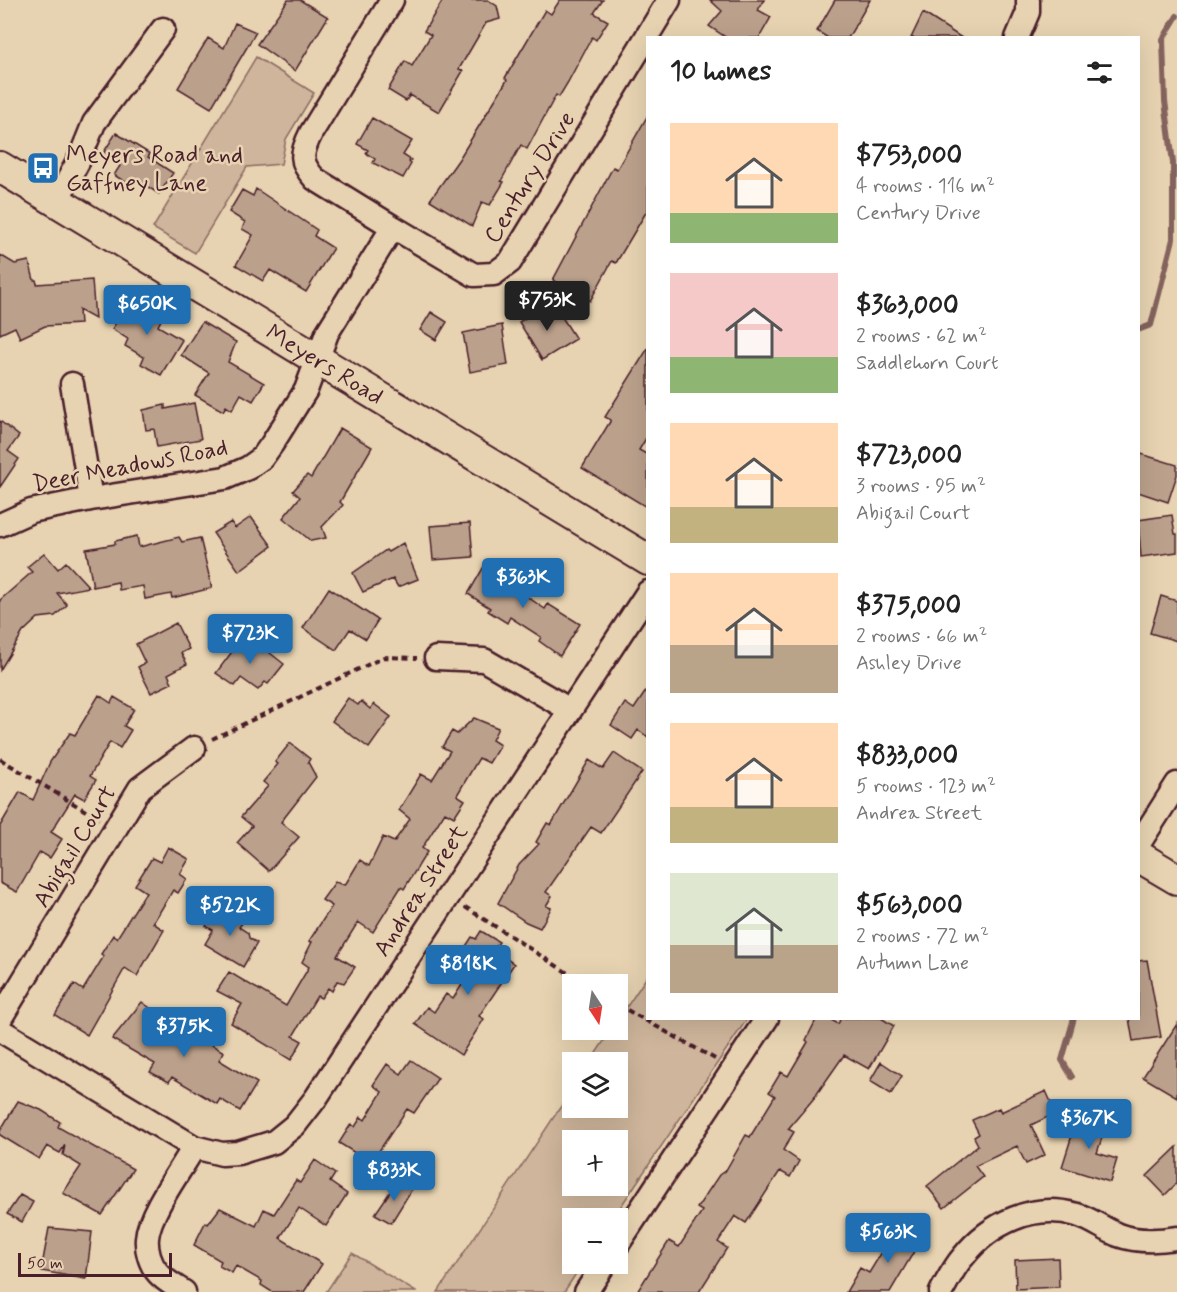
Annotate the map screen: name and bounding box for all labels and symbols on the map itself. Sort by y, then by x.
street label: Century Drive [477,106,583,249]
place label: Meyers Road and Gaffney Lane [66,140,243,199]
bus stop icon: Meyers Road and Gaffney Lane [25,150,61,186]
pin: $753K [505,281,589,332]
pin: $650K [105,285,189,336]
street label: Meyers Road [260,318,389,413]
street label: Deer Meadows Road [30,432,230,501]
pin: $363K [481,558,565,609]
pin: $723K [208,614,292,665]
street label: Abigail Court [27,780,127,915]
street label: Andrea Street [367,819,476,963]
pin: $522K [188,886,272,937]
pin: $818K [426,945,510,996]
north arrow [562,974,628,1040]
pin: $375K [142,1007,226,1058]
pin: $367K [1047,1099,1131,1150]
pin: $833K [352,1151,436,1202]
pin: $563K [846,1213,930,1264]
scale bar [18,1250,172,1278]

